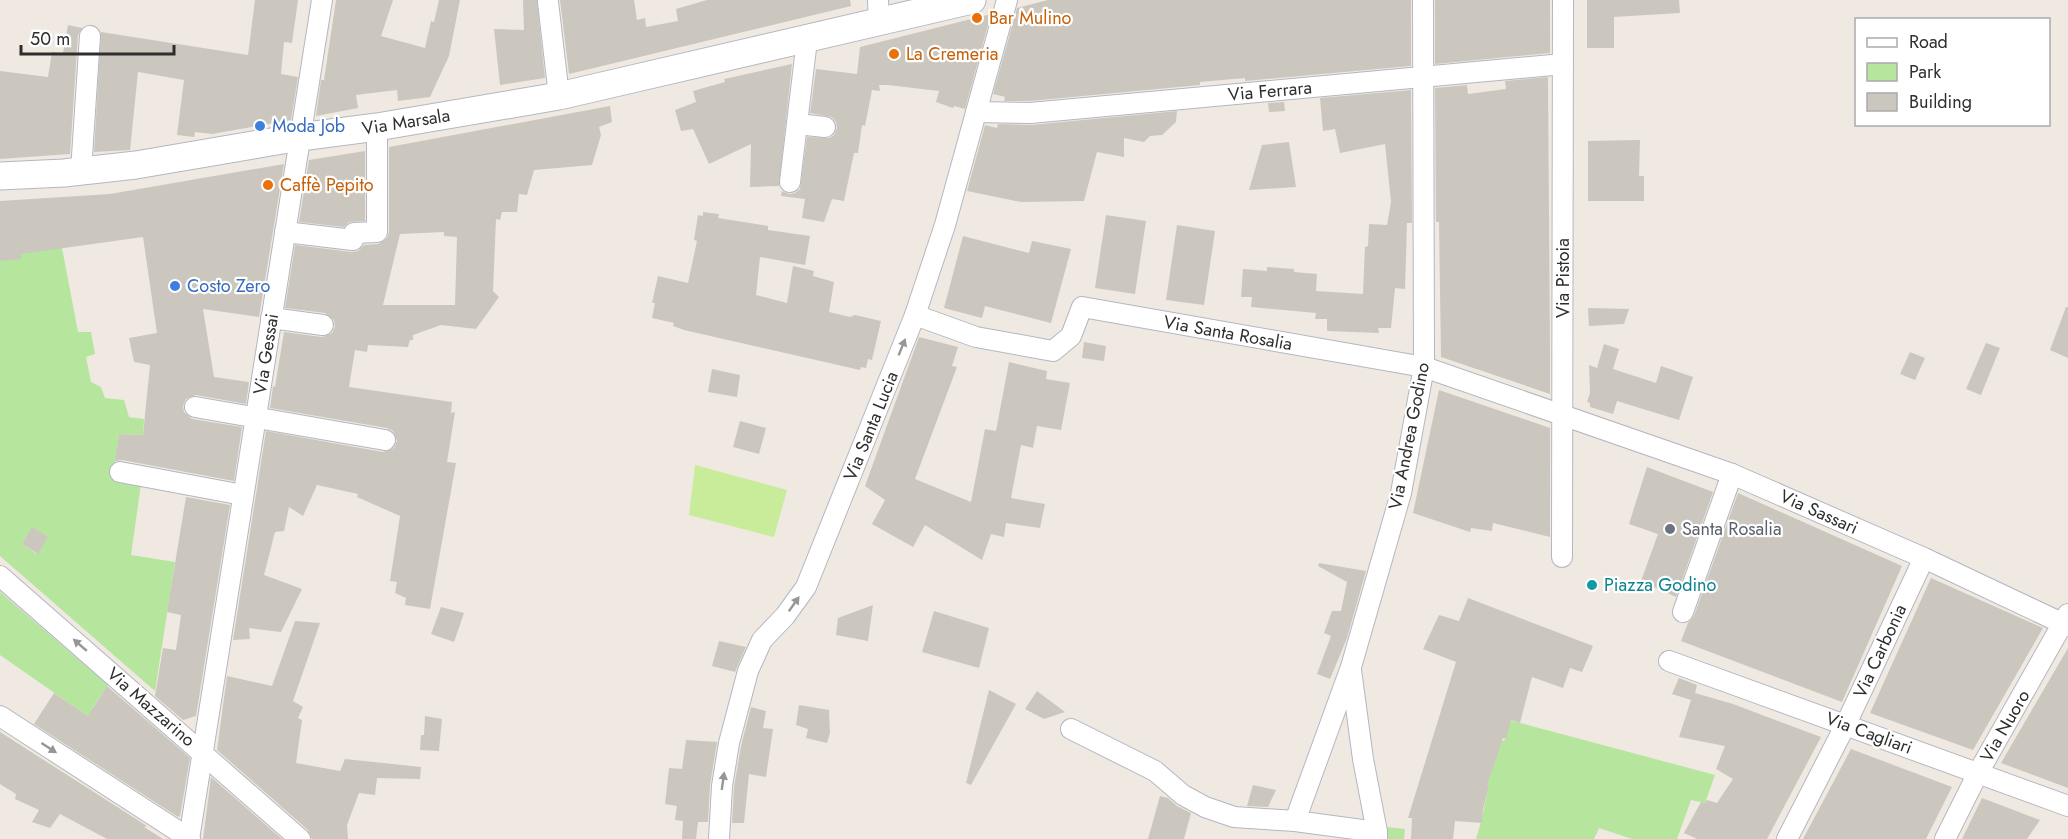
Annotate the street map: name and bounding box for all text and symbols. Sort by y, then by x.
place label: Bar Mulino [989,5,1072,31]
marker: Bar Mulino [970,11,984,25]
scale bar [21,18,174,56]
legend [1855,18,2050,126]
text: 50 m [30,26,70,52]
text: Road [1909,29,1948,55]
place label: La Cremeria [906,41,998,67]
marker: La Cremeria [887,47,901,61]
text: Park [1909,59,1941,85]
street label: Via Ferrara [1227,74,1313,108]
text: Building [1909,89,1972,115]
street label: Via Marsala [360,102,452,142]
place label: Moda Job [272,113,345,139]
marker: Moda Job [253,119,267,133]
place label: Caffè Pepito [280,172,374,198]
marker: Caffè Pepito [261,178,275,192]
street label: Via Pistoia [1550,238,1576,318]
place label: Costo Zero [187,273,270,299]
marker: Costo Zero [168,279,182,293]
street label: Via Santa Rosalia [1162,309,1294,357]
street label: Via Gessai [247,312,285,396]
one-way arrow [898,338,907,356]
street label: Via Andrea Godino [1382,360,1436,512]
street label: Via Santa Lucia [837,367,905,485]
street label: Via Sassari [1776,483,1862,541]
place label: Santa Rosalia [1682,516,1782,542]
marker: Santa Rosalia [1663,522,1677,536]
place label: Piazza Godino [1604,572,1717,598]
marker: Piazza Godino [1585,578,1599,592]
one-way arrow [788,596,800,612]
street label: Via Carbonia [1847,600,1913,702]
one-way arrow [73,639,88,652]
street label: Via Mazzarino [101,661,201,753]
street label: Via Nuoro [1974,685,2036,767]
street label: Via Cagliari [1822,705,1916,761]
one-way arrow [41,742,57,753]
one-way arrow [719,771,728,790]

